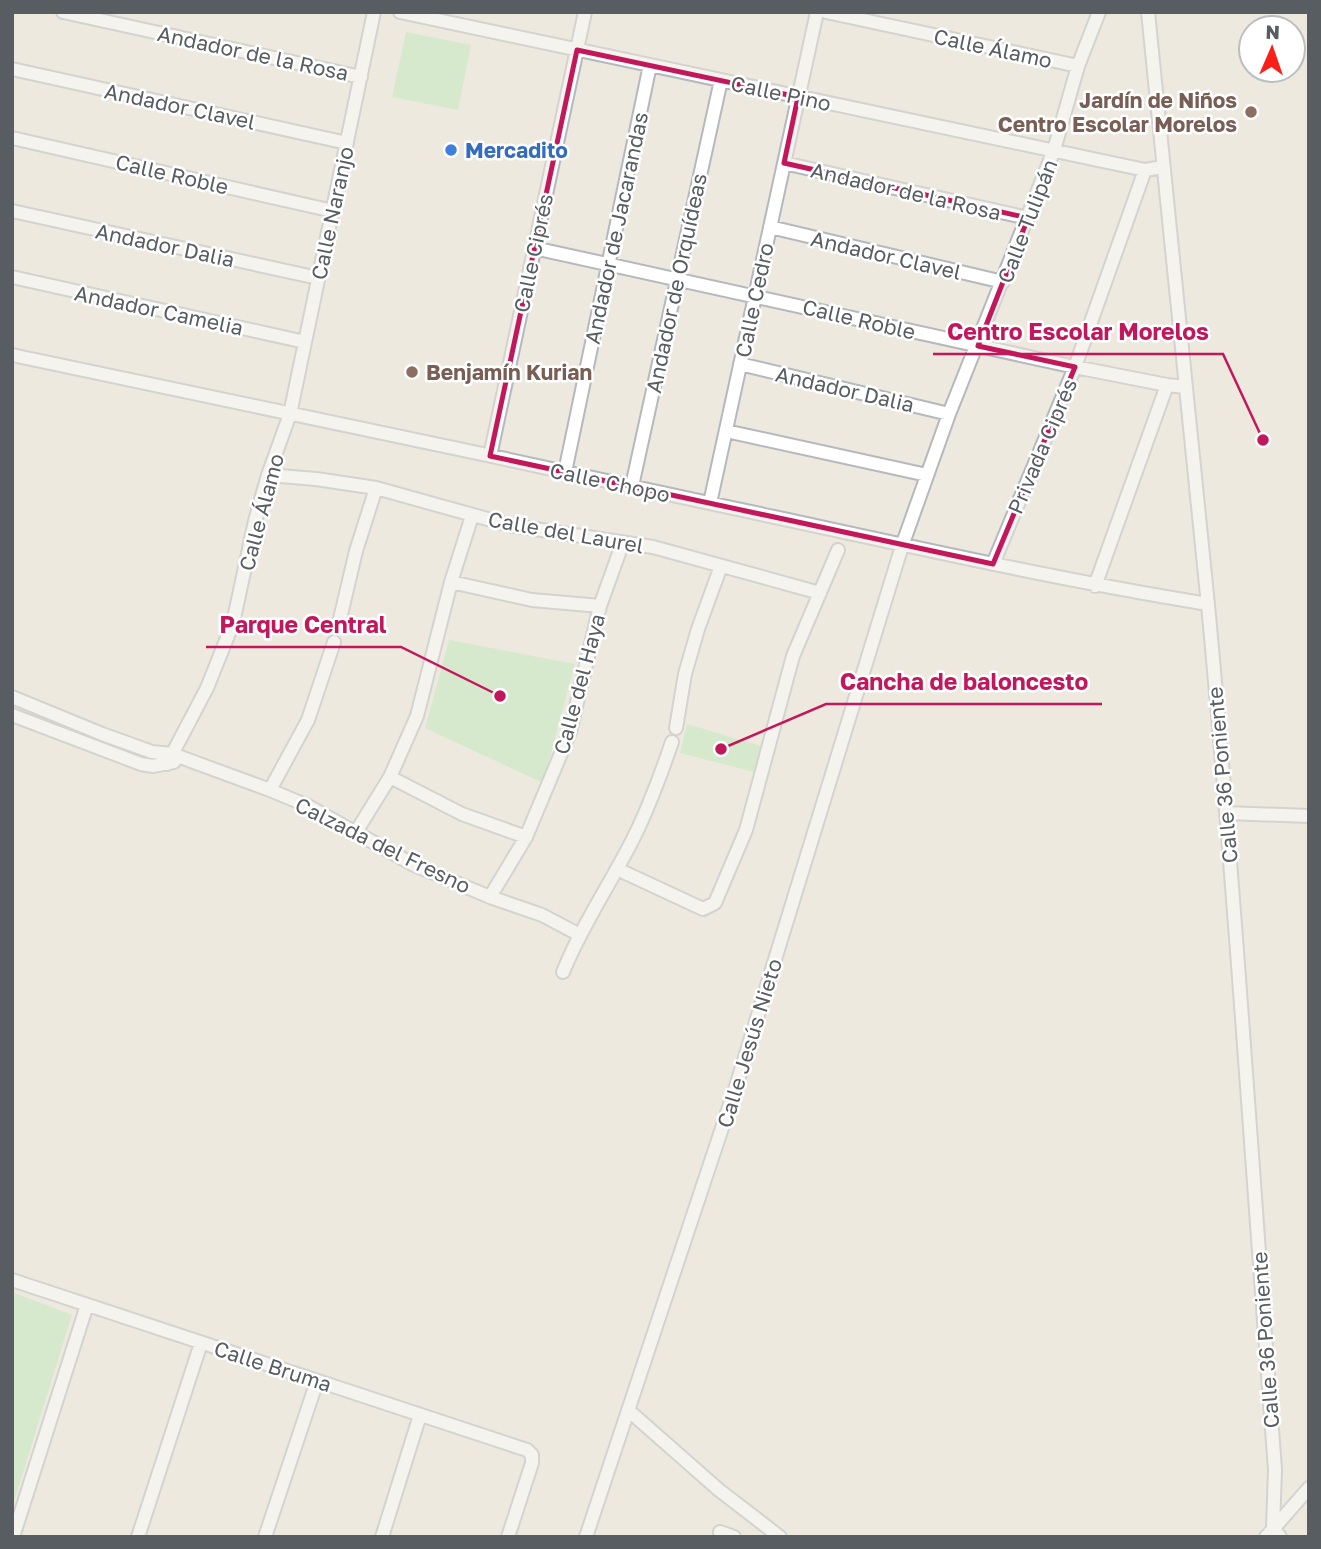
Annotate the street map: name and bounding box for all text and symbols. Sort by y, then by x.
north arrow [1237,14,1307,84]
street label: Andador de la Rosa [155,20,351,86]
text: N [1265,20,1280,43]
street label: Calle Álamo [931,23,1055,73]
street label: Calle Pino [729,70,833,116]
street label: Andador Clavel [102,77,258,135]
place label: Jardín de Niños Centro Escolar Morelos [998,87,1237,137]
marker: Jardín de Niños Centro Escolar Morelos [1243,104,1259,120]
street label: Andador de Jacarandas [579,110,653,346]
place label: Mercadito [465,137,568,163]
marker: Mercadito [443,142,459,158]
street label: Calle Naranjo [305,144,359,282]
street label: Calle Roble [113,148,231,200]
street label: Calle Tulipán [991,155,1063,287]
street label: Andador de la Rosa [808,156,1004,226]
street label: Andador de Orquídeas [640,171,712,395]
street label: Calle Ciprés [508,191,558,315]
street label: Andador Dalia [93,218,237,272]
street label: Andador Clavel [808,225,964,285]
street label: Calle Cedro [729,240,779,360]
street label: Andador Camelia [72,279,246,341]
street label: Calle Roble [800,293,918,345]
callout: Centro Escolar Morelos [933,310,1223,354]
text: Centro Escolar Morelos [947,317,1209,345]
place label: Benjamín Kurian [426,359,592,385]
street label: Andador Dalia [773,360,917,418]
marker: Benjamín Kurian [404,364,420,380]
street label: Privada Ciprés [1002,374,1082,518]
street label: Calle Álamo [233,451,289,573]
street label: Calle Chopo [548,457,672,507]
street label: Calle del Laurel [486,506,646,558]
callout: Parque Central [206,603,401,647]
text: Parque Central [220,610,387,638]
street label: Calle del Haya [548,611,610,757]
callout: Cancha de baloncesto [826,660,1102,704]
text: Cancha de baloncesto [840,667,1089,695]
street label: Calle 36 Poniente [1201,686,1243,864]
street label: Calzada del Fresno [291,791,475,899]
street label: Calle Jesús Nieto [711,955,787,1131]
street label: Calle 36 Poniente [1246,1251,1284,1429]
street label: Calle Bruma [211,1335,335,1397]

